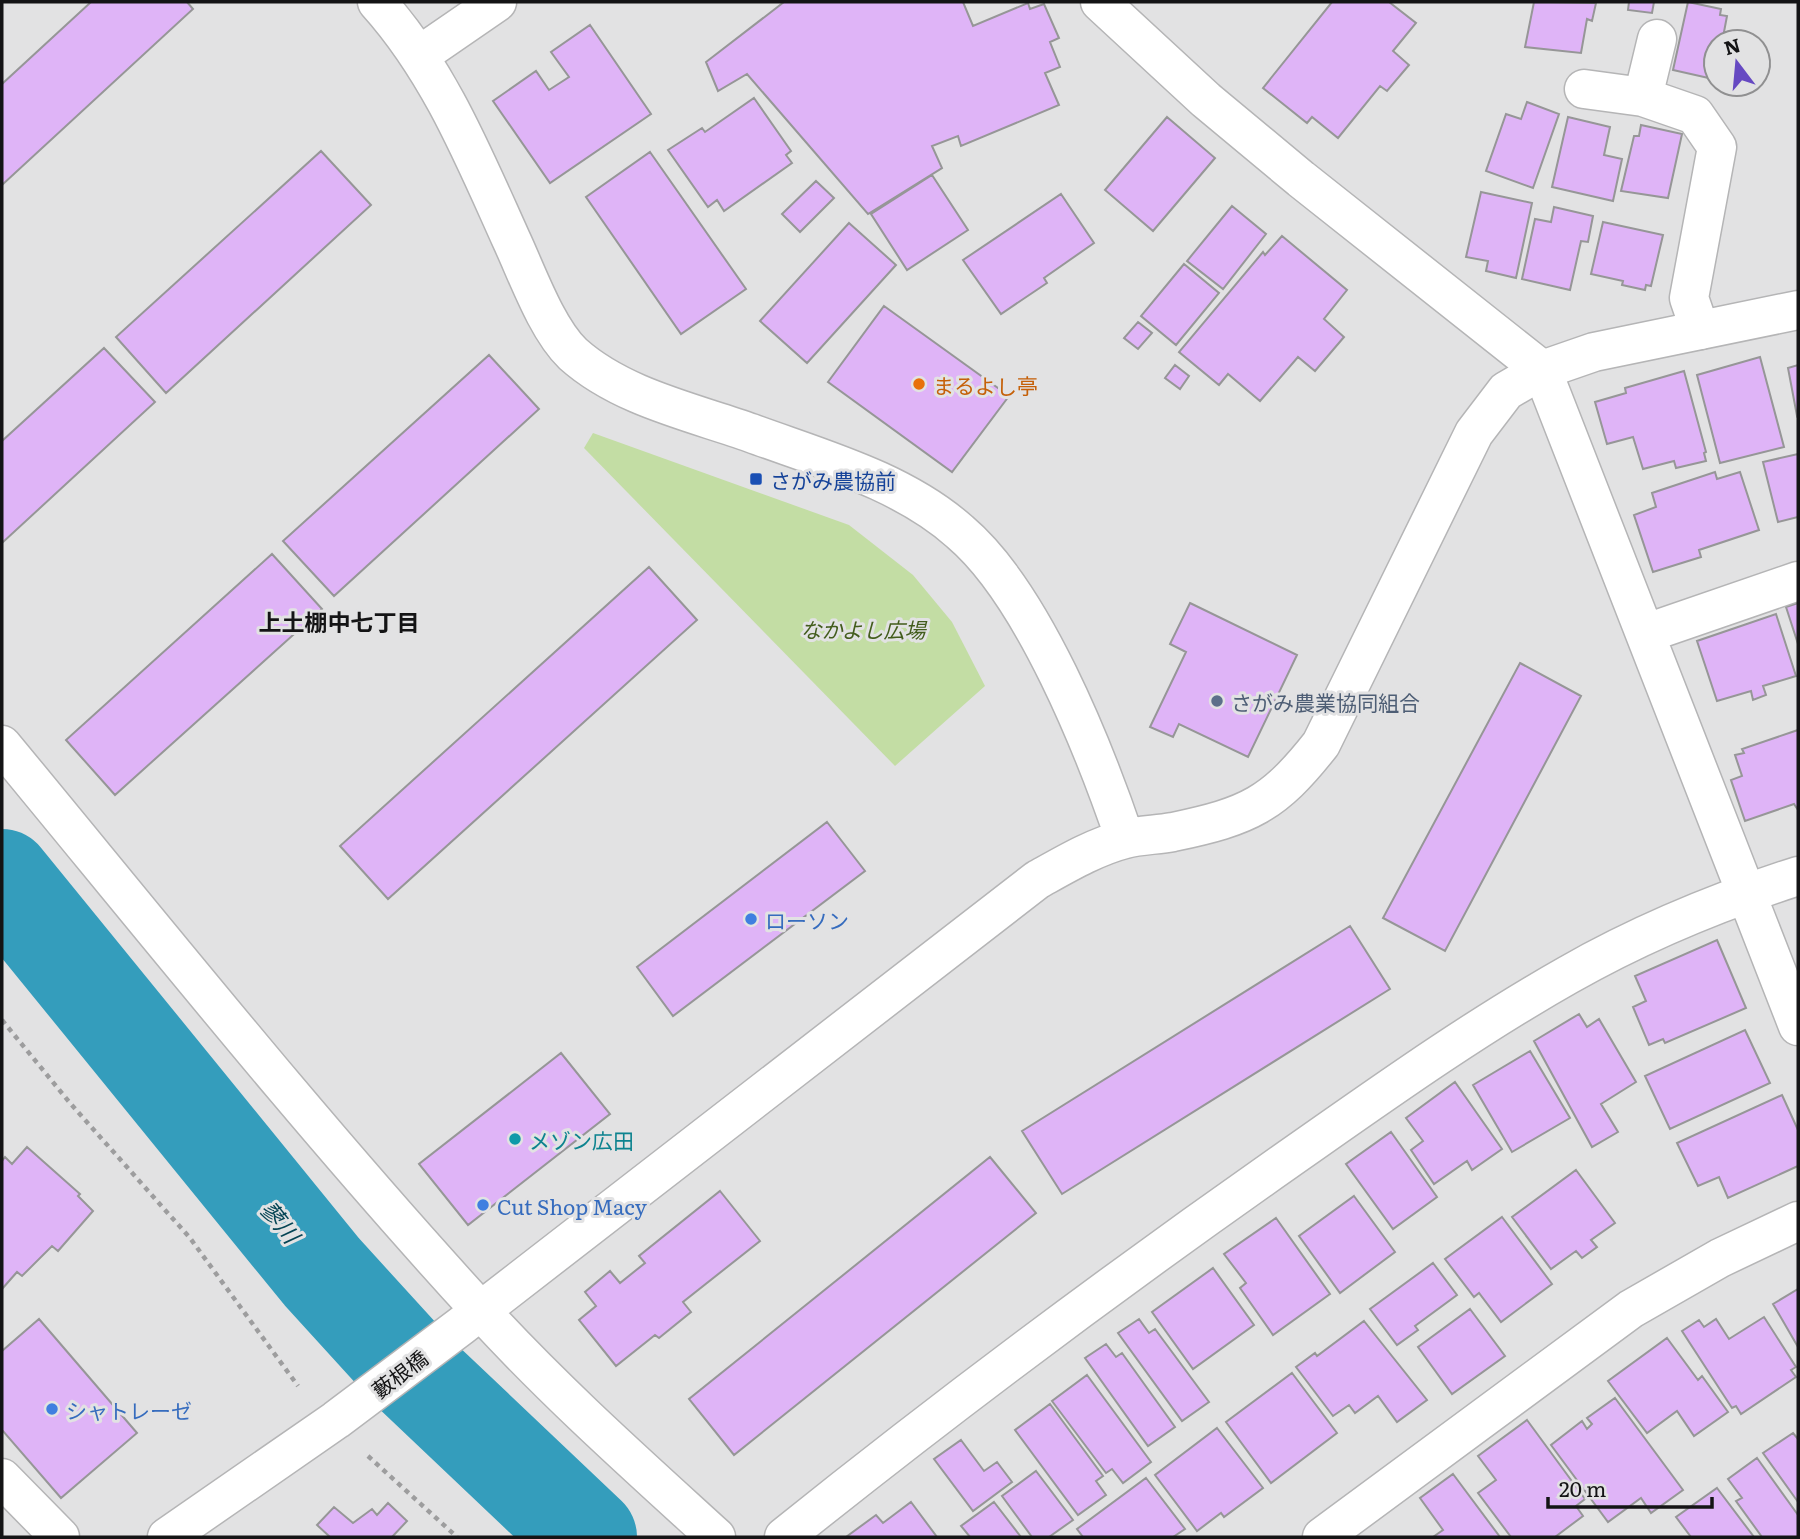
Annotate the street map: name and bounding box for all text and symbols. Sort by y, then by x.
north arrow [1702,28,1772,98]
text: N [1721,30,1744,61]
place label: まるよし亭 [933,369,1038,400]
marker: まるよし亭 [911,376,927,392]
place label: さがみ農協前 [770,464,896,495]
marker: さがみ農協前 [748,471,764,487]
district label: 上土棚中七丁目 [259,604,420,638]
park label: なかよし広場 [801,613,927,644]
place label: さがみ農業協同組合 [1231,686,1420,717]
marker: さがみ農業協同組合 [1209,693,1225,709]
place label: ローソン [765,904,849,935]
marker: ローソン [743,911,759,927]
place label: メゾン広田 [529,1124,634,1155]
marker: メゾン広田 [507,1131,523,1147]
place label: Cut Shop Macy [497,1190,648,1221]
water label: 蓼川 [253,1192,311,1252]
marker: Cut Shop Macy [475,1197,491,1213]
street label: 藪根橋 [365,1342,433,1404]
place label: シャトレーゼ [66,1394,192,1425]
marker: シャトレーゼ [44,1401,60,1417]
scale bar [1548,1466,1713,1510]
text: 20 m [1559,1472,1606,1503]

